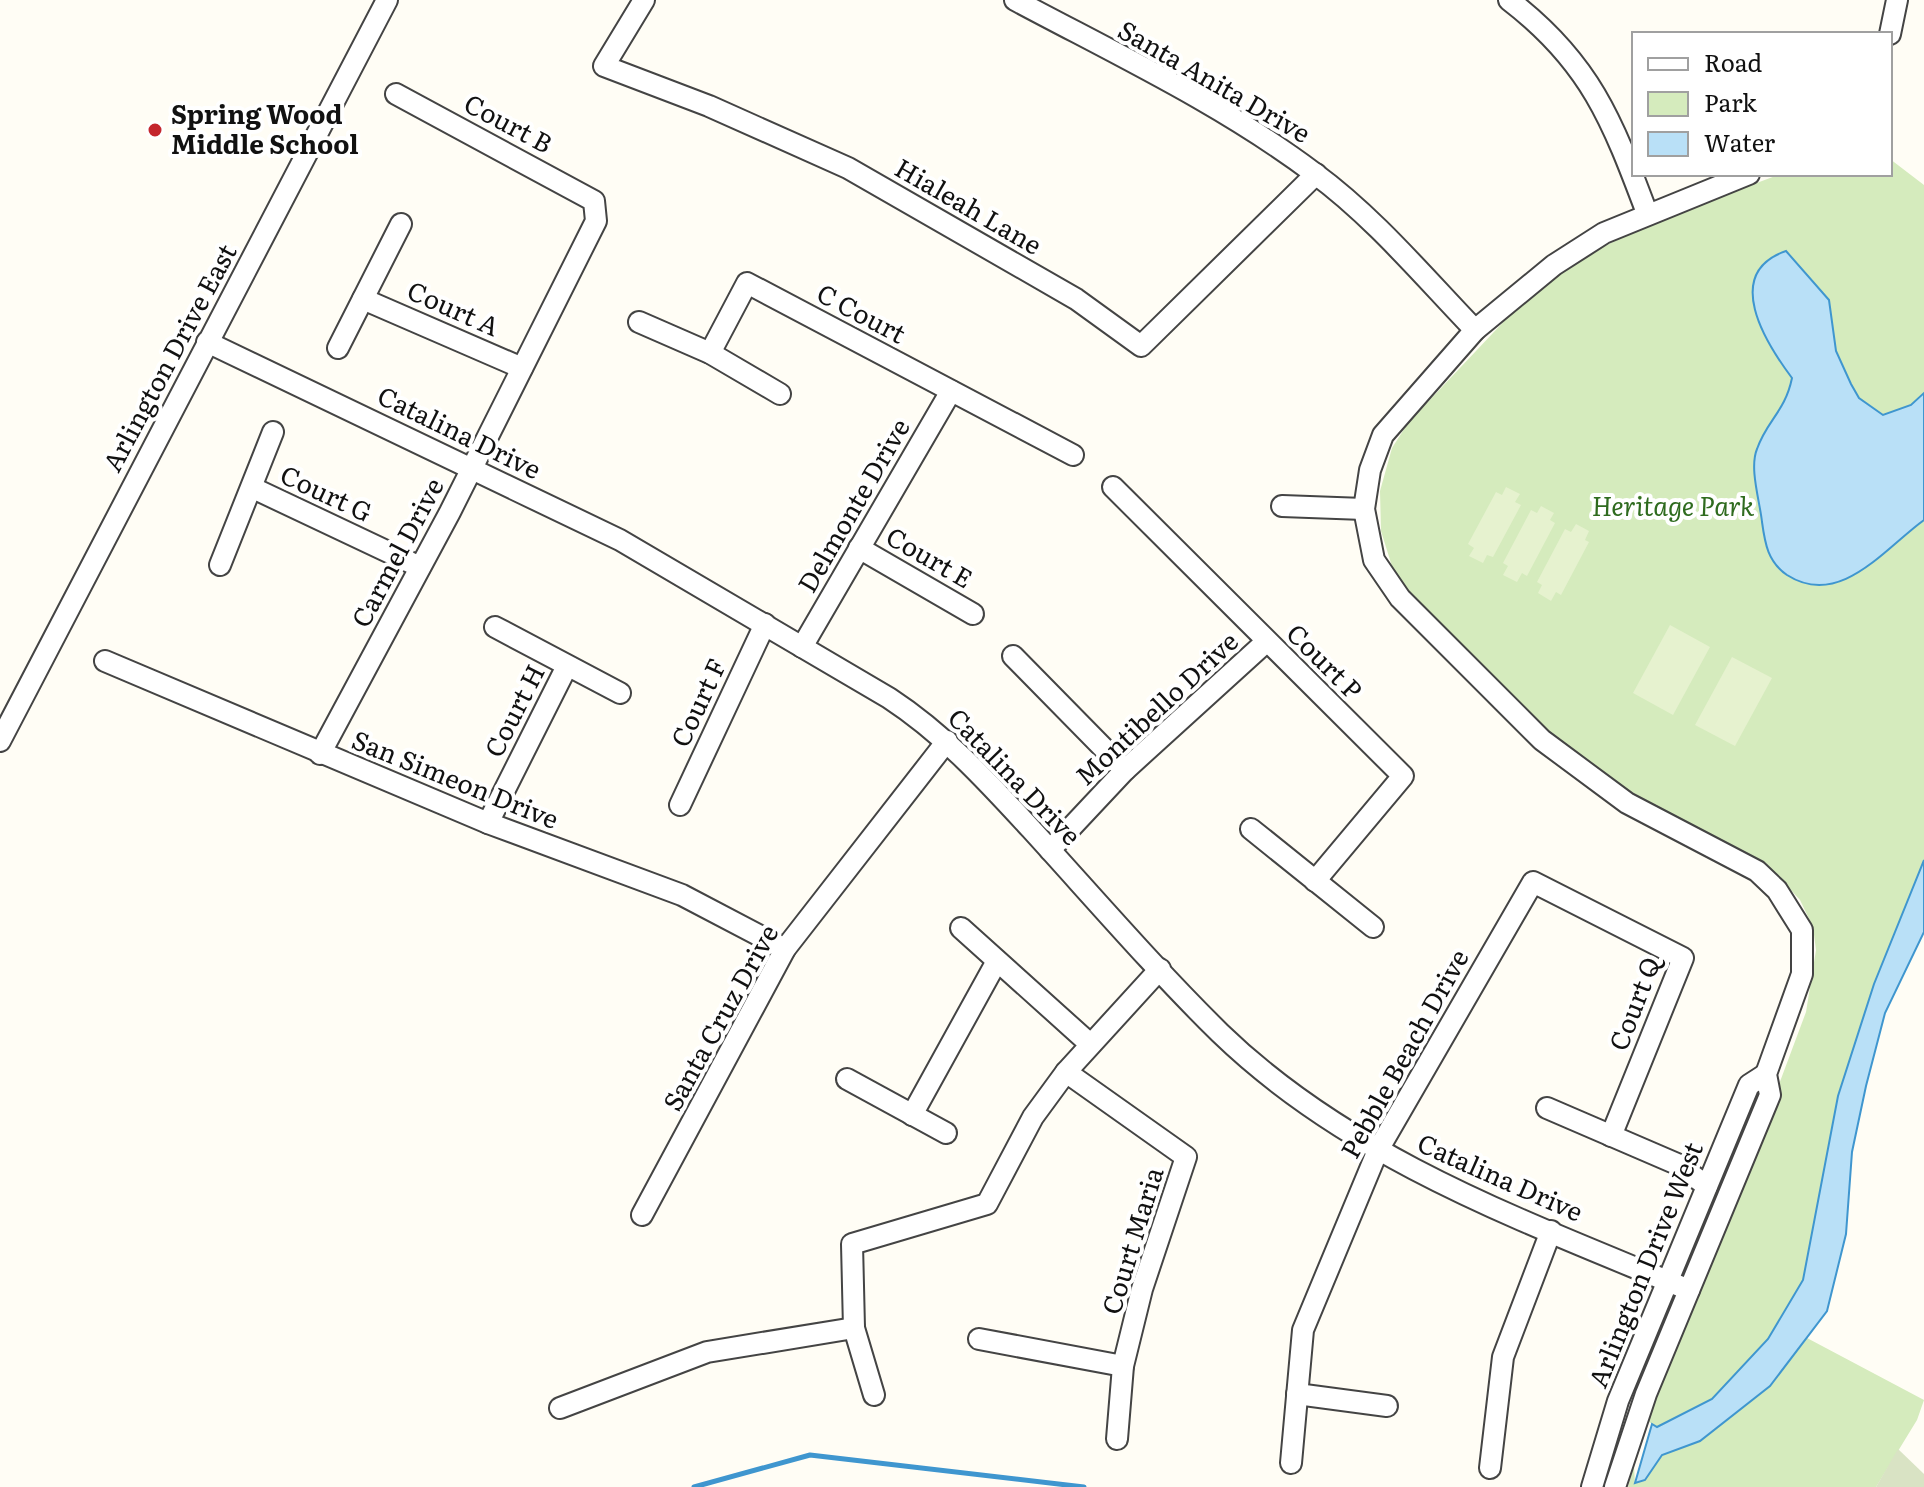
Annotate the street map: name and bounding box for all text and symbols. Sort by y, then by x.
street label: Santa Anita Drive [1112,9,1319,151]
legend [1632,32,1892,176]
text: Road [1704,44,1763,79]
street label: Court B [458,82,560,161]
text: Park [1704,84,1757,119]
place label: Spring Wood Middle School [171,93,359,162]
marker: Spring Wood Middle School [146,121,164,139]
text: Water [1704,124,1776,159]
street label: Hialeah Lane [889,147,1050,263]
street label: Arlington Drive East [91,236,245,478]
street label: Court A [402,269,506,344]
street label: C Court [811,272,914,352]
street label: Catalina Drive [372,374,548,487]
street label: Delmonte Drive [786,410,918,599]
street label: Court G [275,454,379,530]
street label: Carmel Drive [340,470,452,634]
park label: Heritage Park [1592,485,1755,524]
street label: Court E [880,515,981,596]
street label: Court P [1279,613,1373,707]
street label: Montibello Drive [1065,621,1246,793]
street label: Court F [659,651,734,753]
street label: Court H [473,657,553,763]
street label: Catalina Drive [940,698,1091,853]
street label: San Simeon Drive [347,718,565,837]
street label: Santa Cruz Drive [651,916,786,1117]
street label: Pebble Beach Drive [1329,941,1477,1165]
street label: Court Q [1597,948,1670,1056]
street label: Catalina Drive [1412,1122,1590,1230]
street label: Arlington Drive West [1577,1135,1711,1393]
street label: Court Maria [1090,1162,1171,1319]

